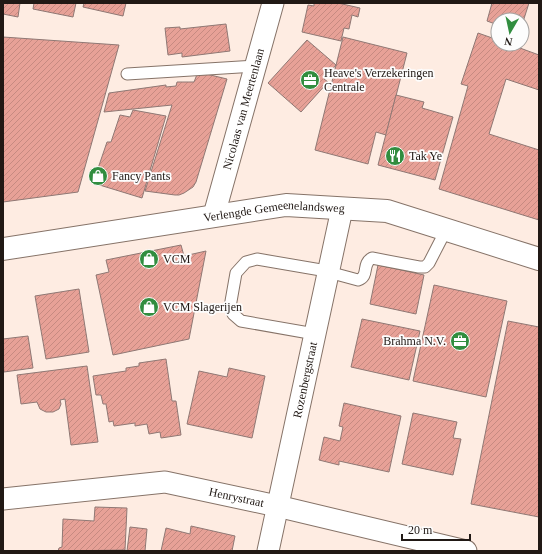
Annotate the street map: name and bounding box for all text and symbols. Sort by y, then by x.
north arrow [490,12,530,52]
text: N [504,35,513,48]
street label: Nicolaas van Meertenlaan [220,47,267,171]
place label: Heave's Verzekeringen Centrale [324,66,434,94]
office icon: Heave's Verzekeringen Centrale [299,69,321,91]
restaurant icon: Tak Ye [384,145,406,167]
place label: Tak Ye [409,149,442,163]
shop icon: Fancy Pants [87,165,109,187]
place label: Fancy Pants [112,169,171,183]
street label: Verlengde Gemeenelandsweg [202,198,345,225]
shop icon: VCM [138,248,160,270]
place label: VCM [163,252,191,266]
shop icon: VCM Slagerijen [138,296,160,318]
place label: VCM Slagerijen [163,300,242,314]
office icon: Brahma N.V. [449,330,471,352]
place label: Brahma N.V. [383,334,446,348]
street label: Rozenbergstraat [290,340,320,419]
street label: Henrystraat [208,485,266,510]
scale bar [402,516,470,542]
text: 20 m [408,523,433,537]

